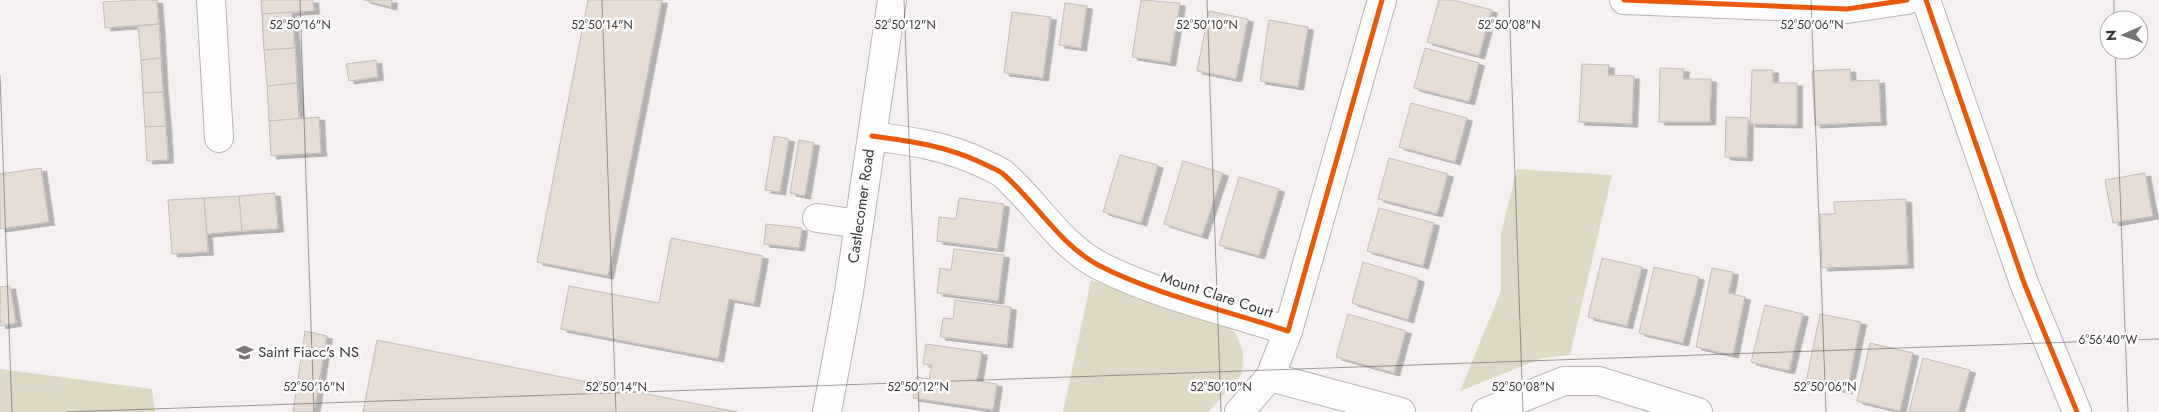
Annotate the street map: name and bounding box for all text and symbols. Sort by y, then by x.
north arrow [2099,10,2149,60]
text: 52°50'16"N [269,16,331,34]
text: 52°50'14"N [571,16,633,34]
text: 52°50'12"N [874,16,936,34]
text: 52°50'10"N [1176,16,1238,34]
text: 52°50'08"N [1478,16,1540,34]
text: 52°50'06"N [1780,16,1844,34]
text: N [2101,30,2121,41]
street label: Castlecomer Road [842,147,880,265]
street label: Mount Clare Court [1158,266,1277,324]
text: 6°56'40"W [2078,331,2138,349]
place label: Saint Fiacc's NS [258,341,359,363]
school or university icon: Saint Fiacc's NS [234,342,254,362]
text: 52°50'16"N [283,378,345,396]
text: 52°50'14"N [585,378,647,396]
text: 52°50'12"N [887,378,949,396]
text: 52°50'10"N [1190,378,1252,396]
text: 52°50'08"N [1492,378,1554,396]
text: 52°50'06"N [1793,378,1857,396]

